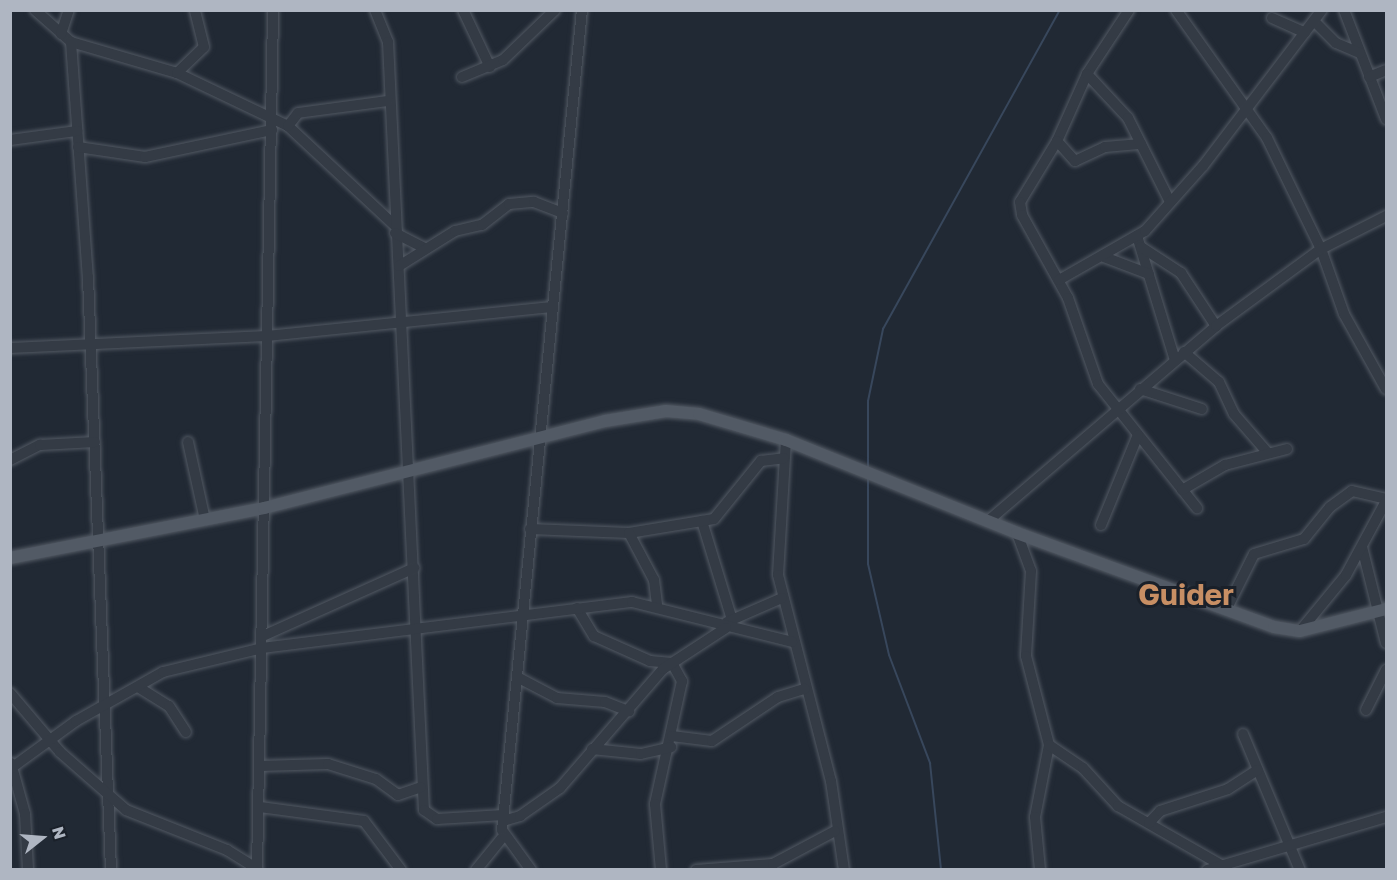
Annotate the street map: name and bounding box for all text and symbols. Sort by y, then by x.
district label: Guider [1138,576,1234,612]
north arrow [12,808,72,868]
text: N [48,824,71,841]

